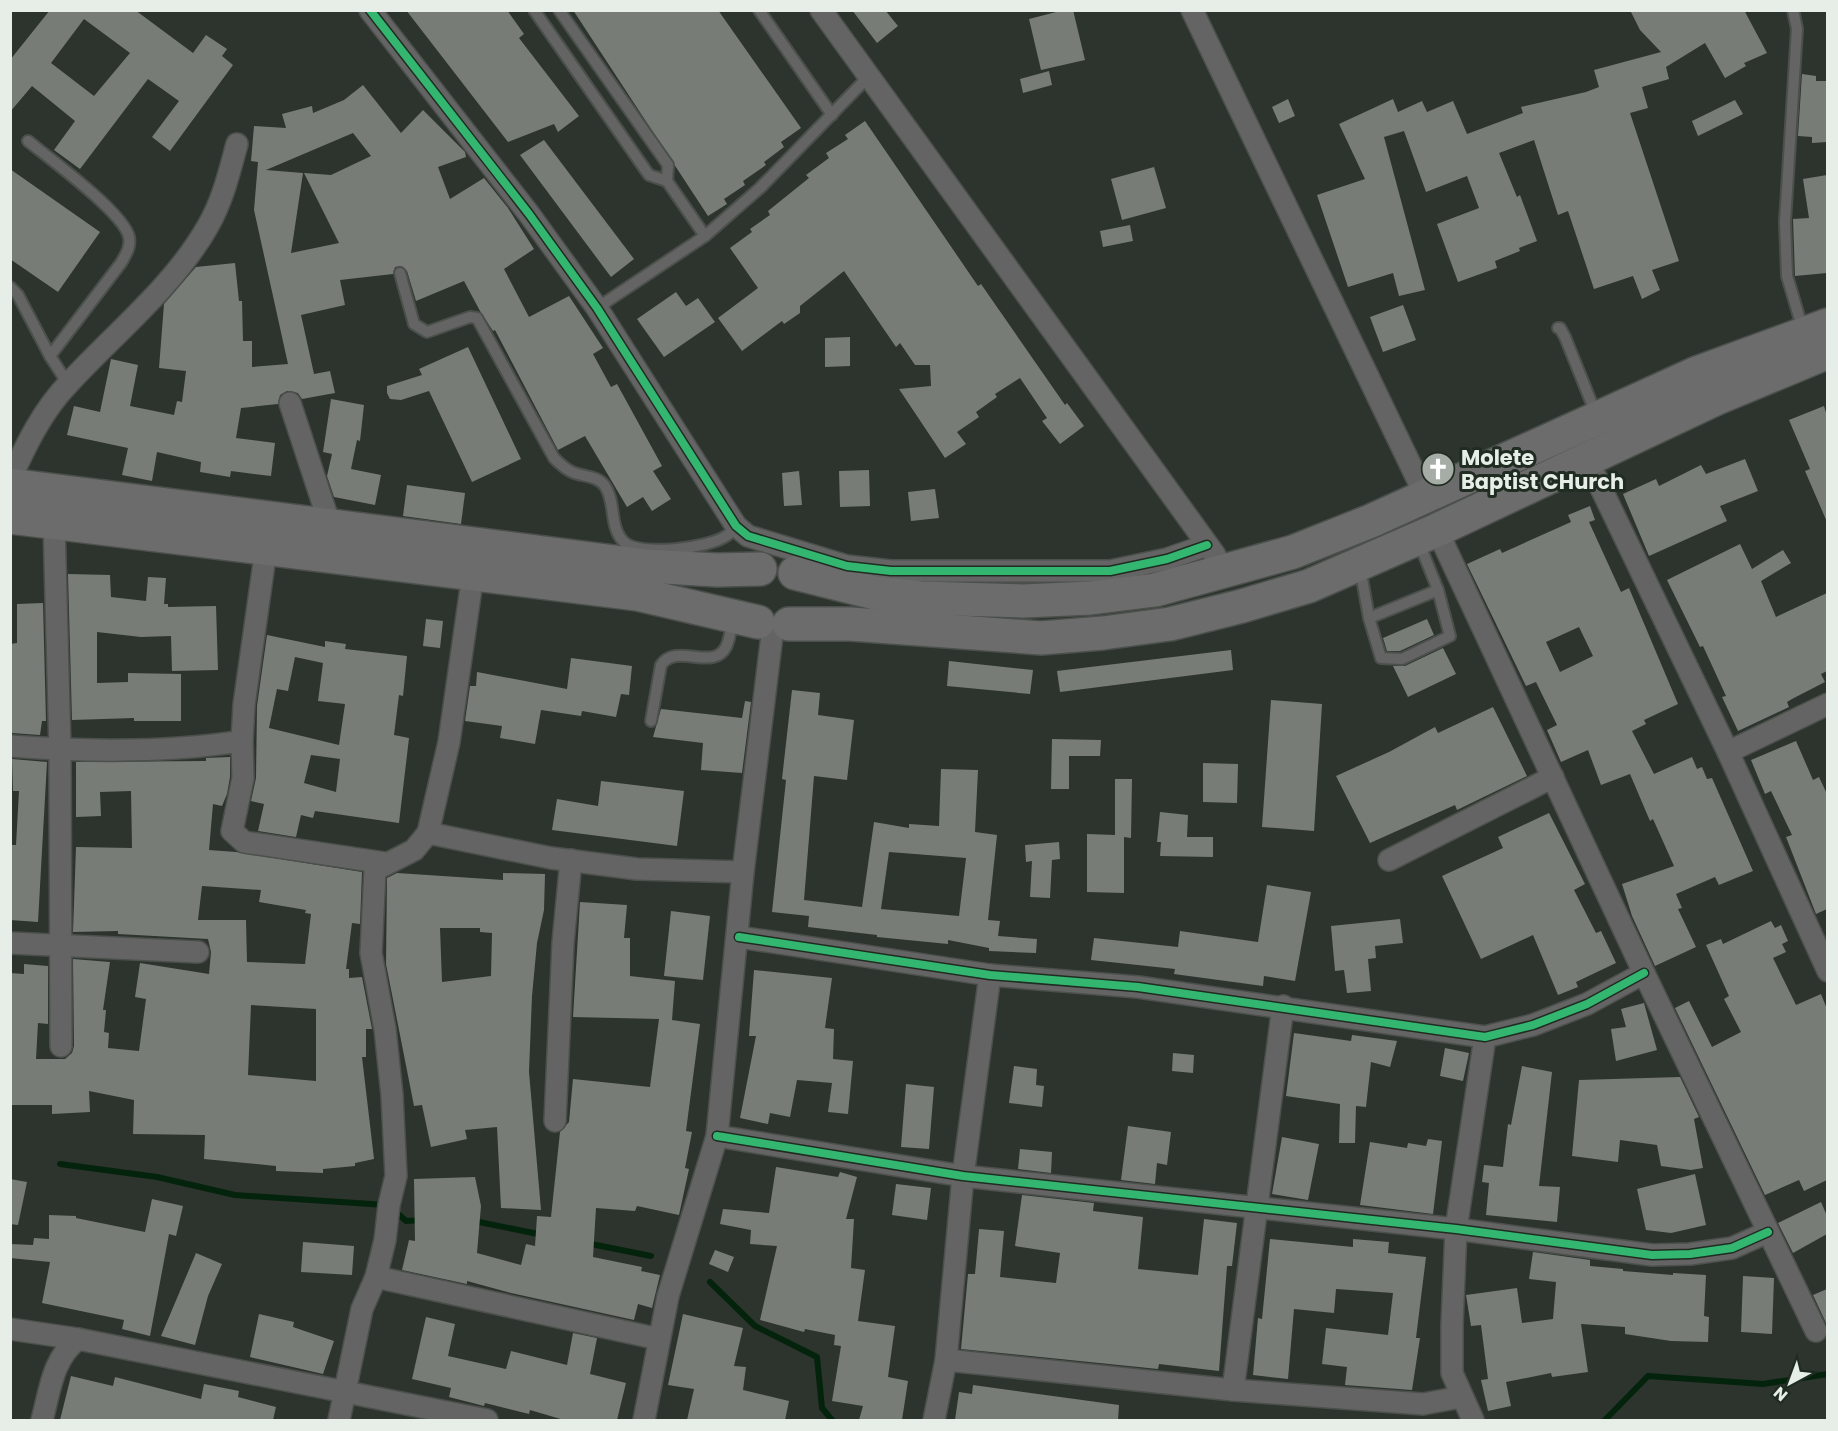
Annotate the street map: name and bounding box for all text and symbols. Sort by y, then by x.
place label: Molete Baptist CHurch [1461,443,1624,496]
church icon: Molete Baptist CHurch [1420,451,1456,487]
north arrow [1760,1353,1820,1413]
text: N [1768,1381,1793,1407]

